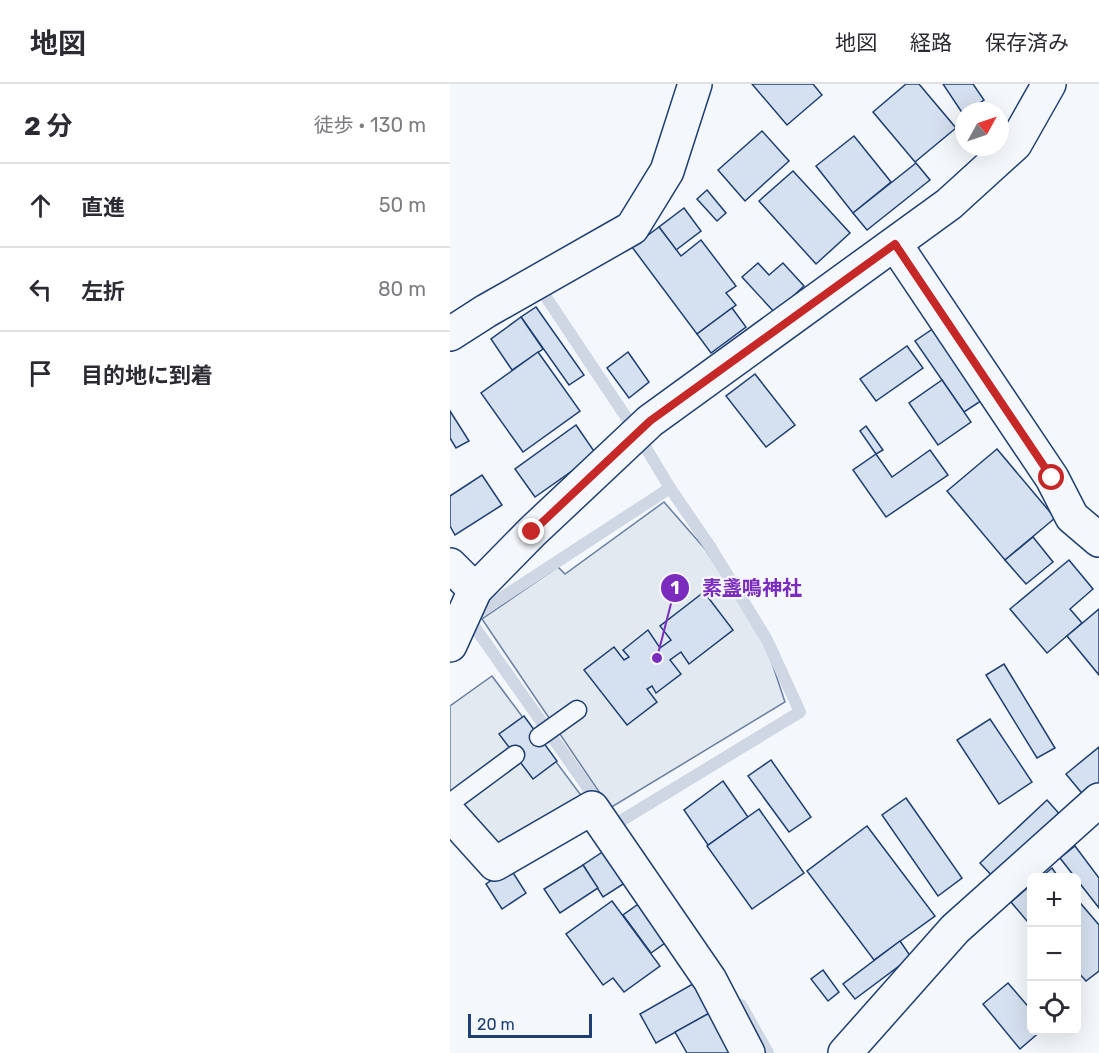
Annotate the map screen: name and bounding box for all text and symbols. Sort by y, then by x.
text: 地図 [30,27,86,60]
text: 地図 [835,30,877,55]
text: 経路 [910,30,952,55]
text: 保存済み [985,30,1069,55]
north arrow [955,102,1009,156]
text: 2 分 [24,111,72,142]
text: 徒歩 · 130 m [314,113,426,137]
icon: ahead [24,189,57,222]
text: 50 m [379,193,426,217]
text: 直進 [81,194,125,221]
icon: left [24,273,57,306]
text: 80 m [378,277,426,301]
text: 左折 [81,278,125,305]
icon: arrive [24,357,57,390]
text: 目的地に到着 [81,362,213,389]
route start [1038,464,1064,490]
route end [518,518,544,544]
callout: 素盞鳴神社 [660,569,814,607]
text: 素盞鳴神社 [702,576,802,600]
text: 1 [671,577,679,599]
map controls [1027,873,1081,1035]
button: + [1027,873,1081,927]
button: − [1027,927,1081,981]
button: locate [1027,981,1081,1035]
scale bar [468,1011,592,1038]
text: 20 m [477,1015,515,1034]

